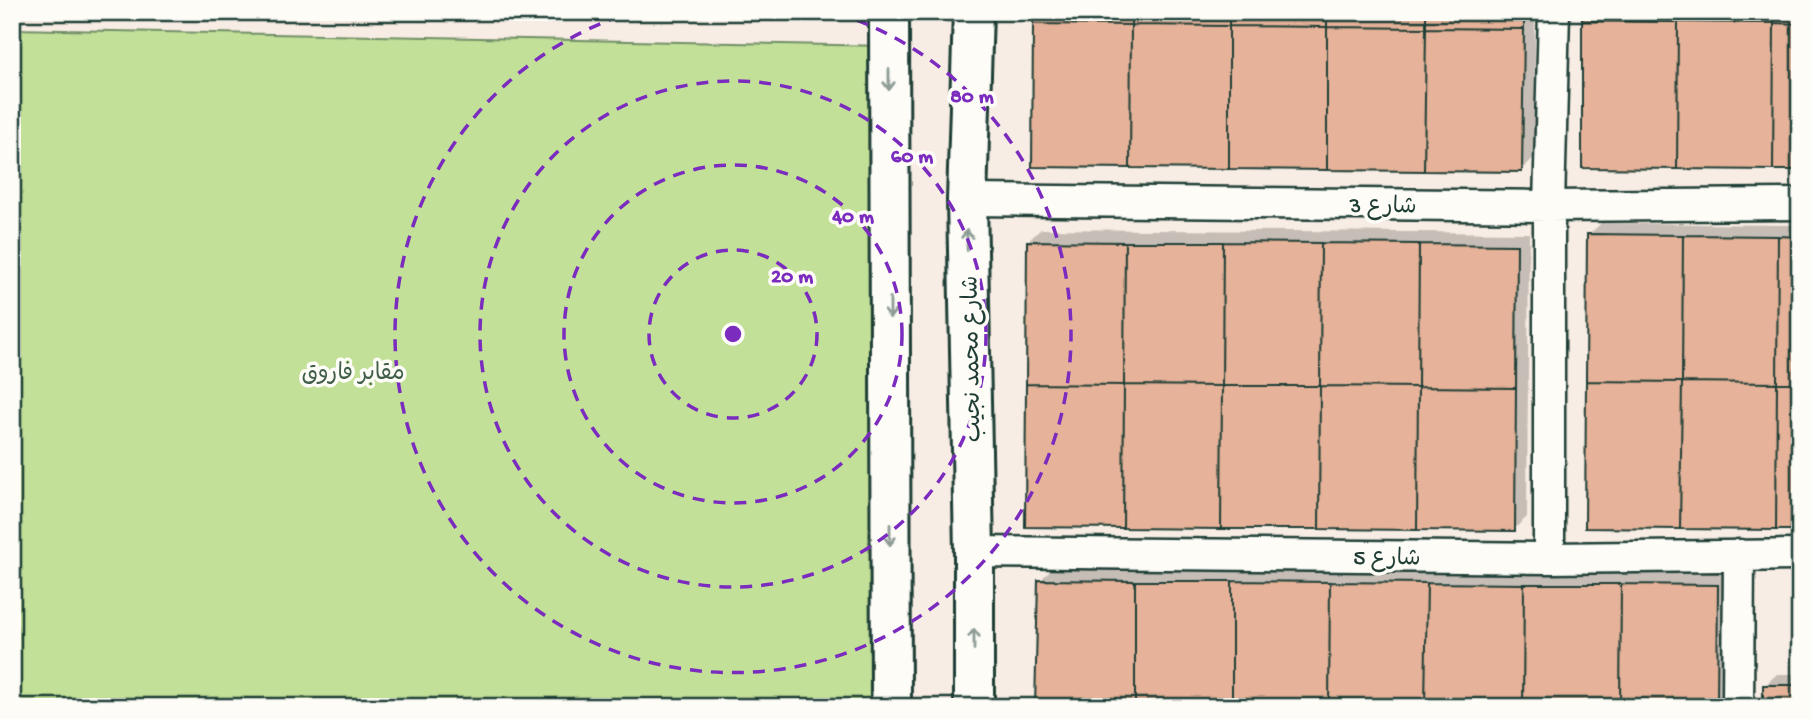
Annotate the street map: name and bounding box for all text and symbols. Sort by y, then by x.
one-way arrow [882,69,896,92]
text: 80 m [950,86,994,111]
text: 60 m [891,146,933,171]
street label: شارع 3 [1348,193,1417,222]
text: 40 m [831,206,874,231]
one-way arrow [961,228,974,251]
text: 20 m [771,266,813,291]
street label: شارع محمد نجيب [959,275,988,442]
one-way arrow [883,296,897,319]
centre of rings [721,322,745,346]
park label: مقابر فاروق [301,361,405,388]
one-way arrow [883,524,897,547]
street label: شارع 5 [1353,545,1421,574]
one-way arrow [967,627,981,650]

